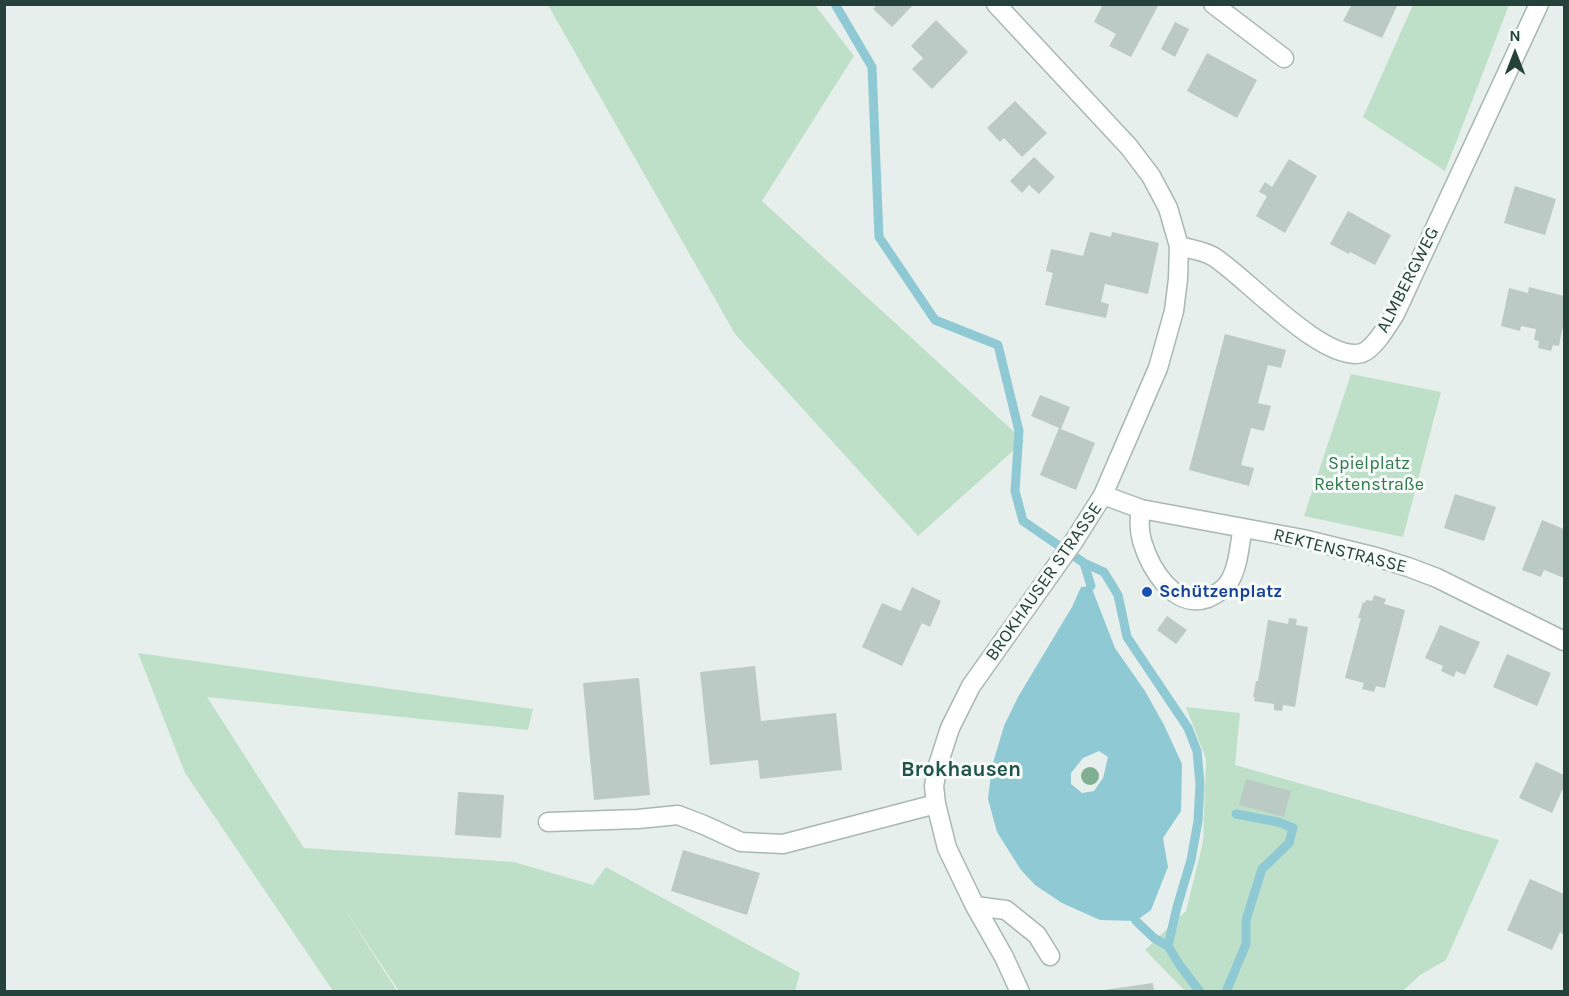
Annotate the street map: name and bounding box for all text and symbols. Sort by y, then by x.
north arrow [1485,24,1545,84]
text: N [1509,26,1521,45]
street label: ALMBERGWEG [1372,224,1444,336]
park label: Spielplatz Rektenstraße [1314,453,1424,496]
street label: BROKHAUSER STRASSE [981,499,1107,665]
street label: REKTENSTRASSE [1271,524,1409,578]
place label: Schützenplatz [1159,581,1282,603]
marker: Schützenplatz [1140,585,1154,599]
district label: Brokhausen [901,757,1021,783]

